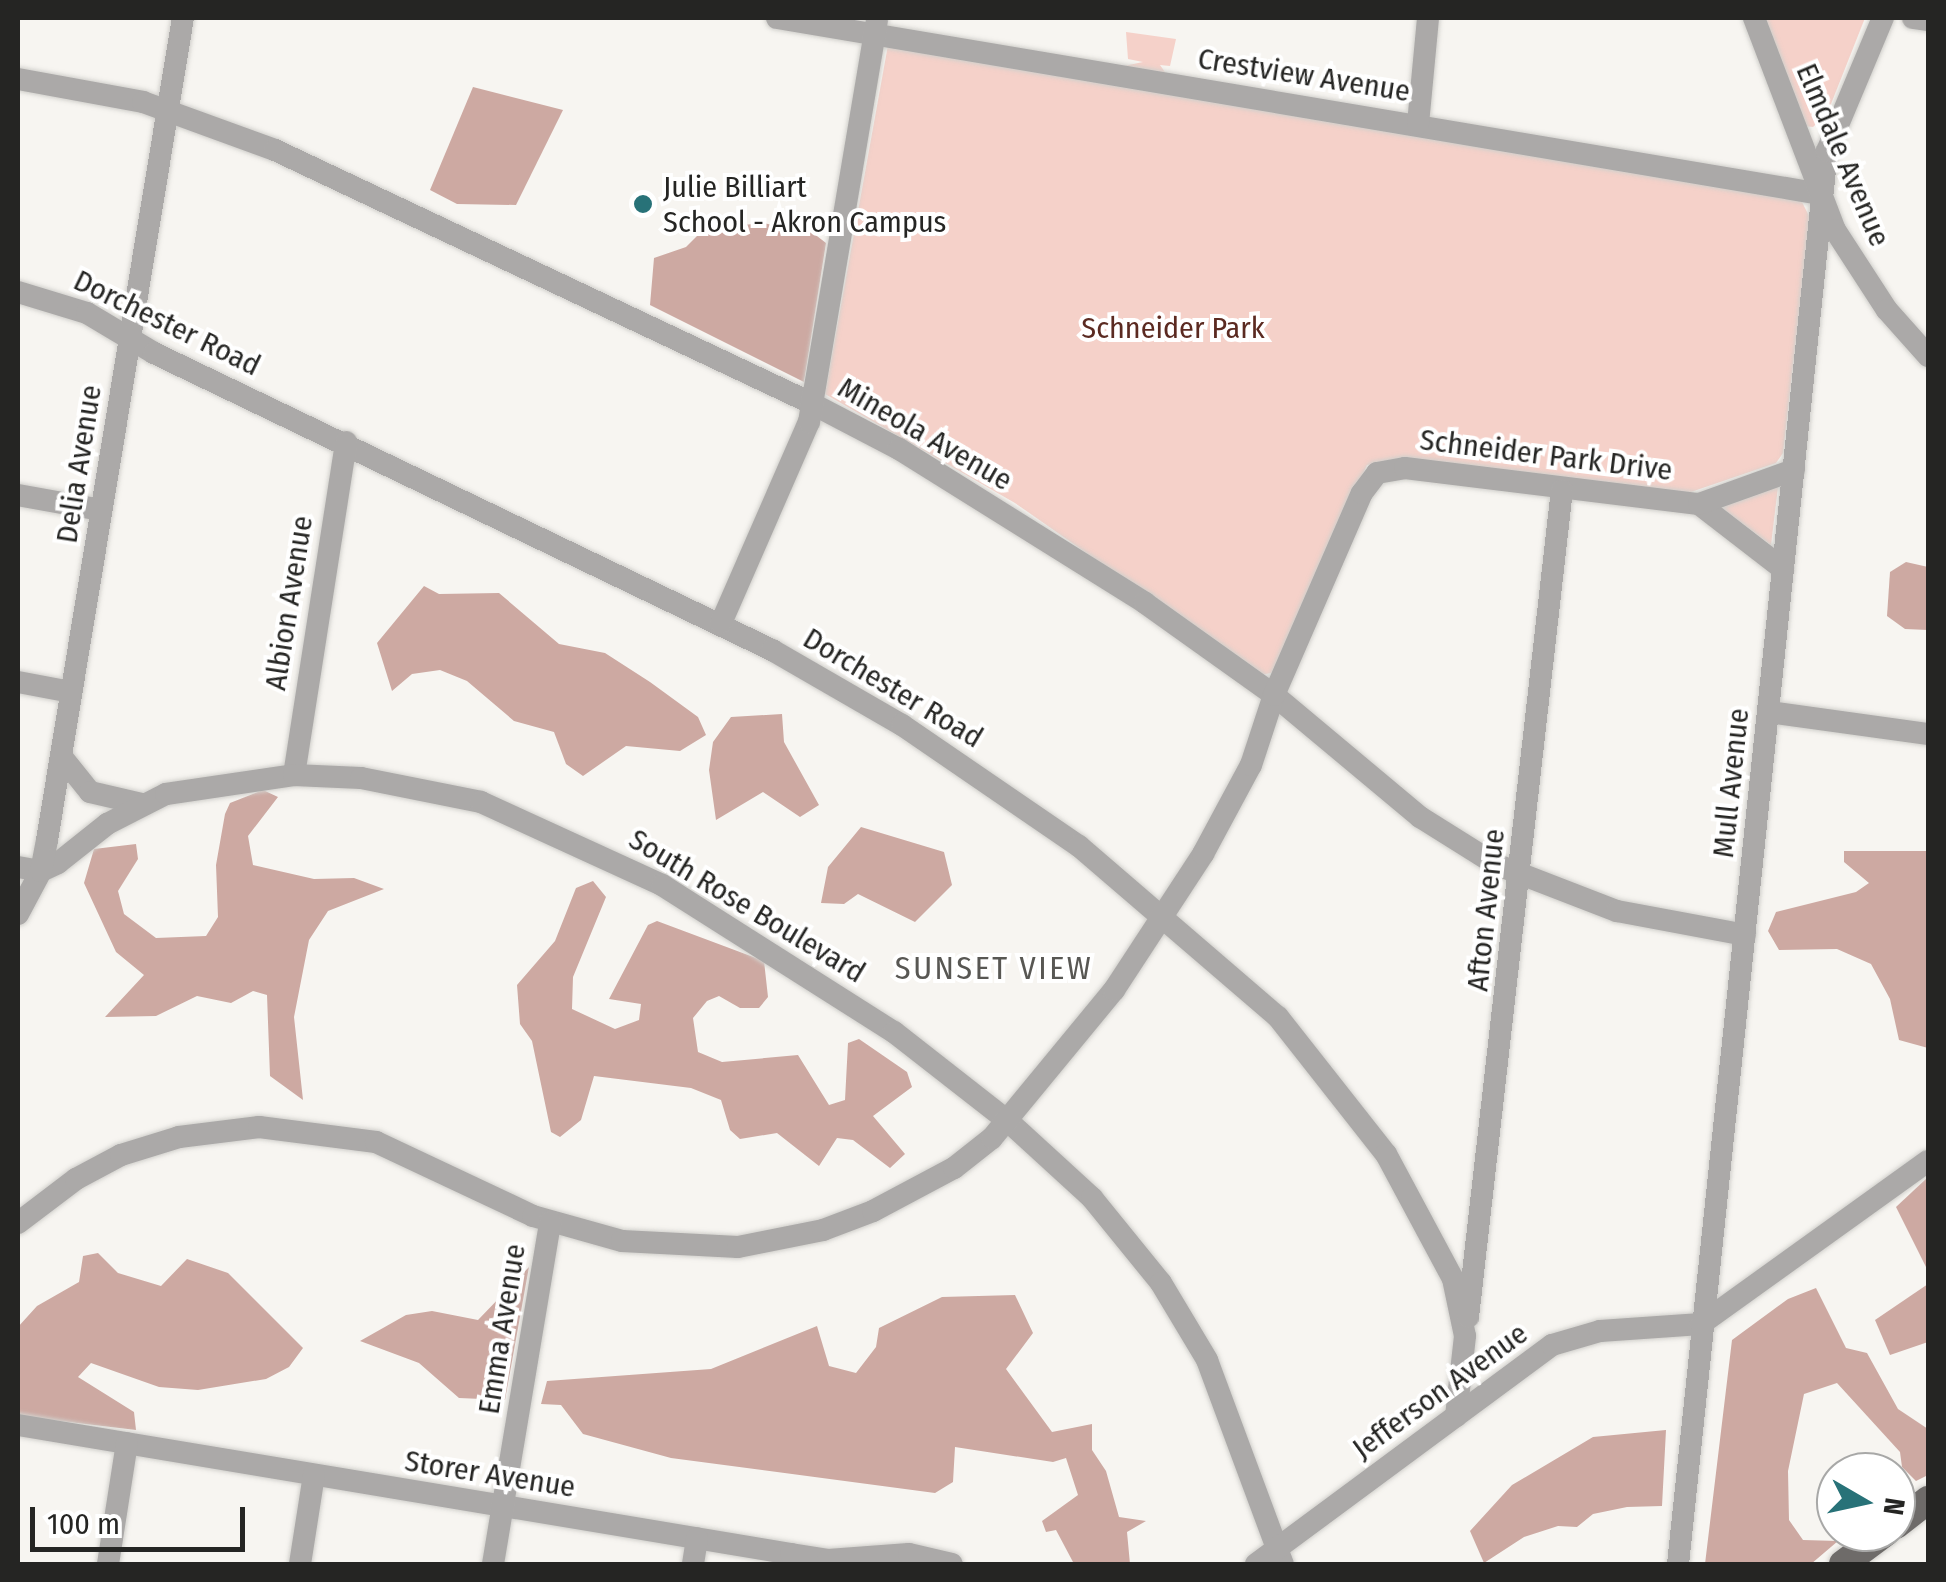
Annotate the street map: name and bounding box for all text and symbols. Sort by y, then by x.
street label: Crestview Avenue [1195,40,1413,110]
street label: Elmdale Avenue [1788,58,1898,252]
place label: Julie Billiart School - Akron Campus [663,169,946,240]
marker: Julie Billiart School - Akron Campus [632,193,654,215]
street label: Dorchester Road [68,262,266,384]
park label: Schneider Park [1081,310,1265,346]
street label: Mineola Avenue [832,370,1018,498]
street label: Delia Avenue [49,382,109,546]
street label: Schneider Park Drive [1418,422,1674,488]
street label: Albion Avenue [257,513,321,693]
street label: Dorchester Road [797,620,989,756]
street label: Mull Avenue [1705,706,1757,860]
street label: South Rose Boulevard [622,821,872,991]
street label: Afton Avenue [1460,827,1512,993]
district label: SUNSET VIEW [895,949,1093,987]
street label: Emma Avenue [471,1241,533,1417]
street label: Jefferson Avenue [1345,1315,1535,1467]
street label: Storer Avenue [402,1443,578,1505]
north arrow [1816,1452,1916,1552]
scale bar [35,1487,250,1549]
text: N [1877,1496,1912,1517]
text: 100 m [47,1506,120,1542]

